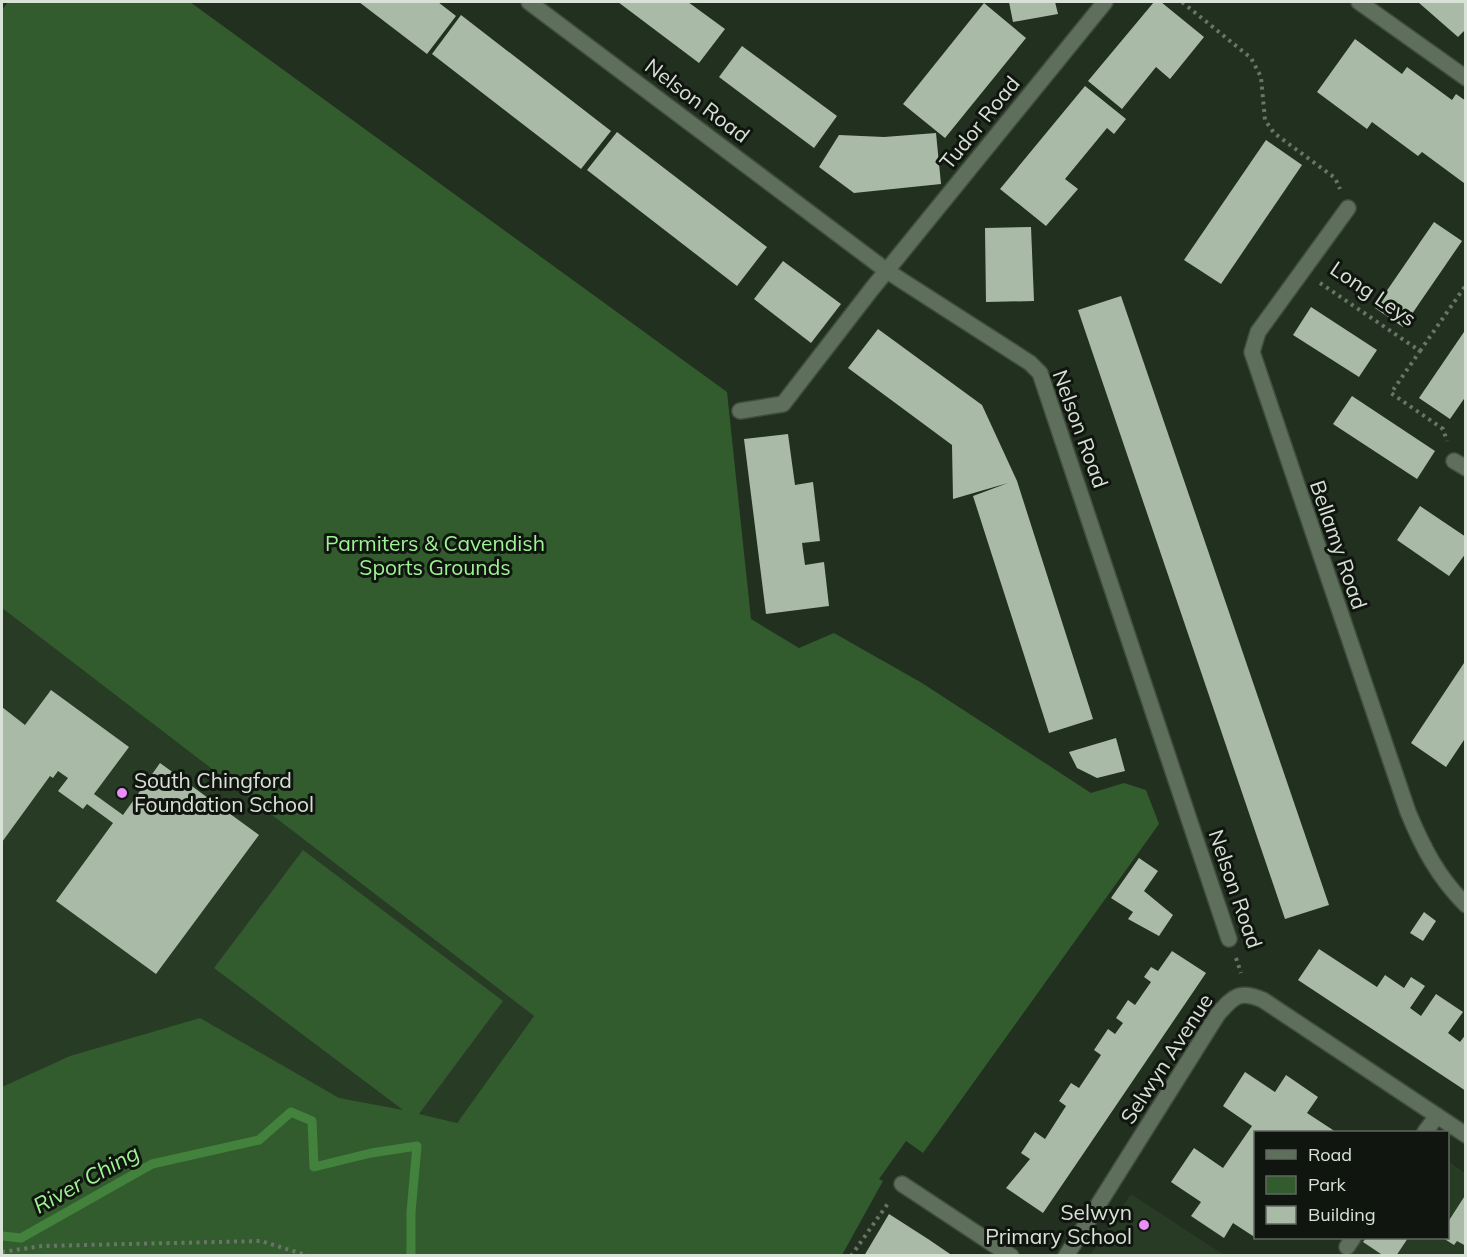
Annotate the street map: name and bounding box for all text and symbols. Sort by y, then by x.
street label: Nelson Road [640,53,755,148]
street label: Tudor Road [934,70,1025,174]
street label: Long Leys [1326,255,1421,331]
street label: Nelson Road [1048,366,1114,491]
street label: Bellamy Road [1305,477,1373,613]
park label: Parmiters & Cavendish Sports Grounds [325,530,545,580]
place label: South Chingford Foundation School [134,767,314,817]
marker: South Chingford Foundation School [115,786,129,800]
street label: Nelson Road [1204,826,1268,951]
street label: Selwyn Avenue [1114,988,1218,1128]
legend [1254,1131,1449,1239]
water label: River Ching [28,1138,144,1220]
text: Road [1308,1143,1352,1166]
text: Park [1308,1173,1347,1196]
place label: Selwyn Primary School [985,1199,1132,1249]
text: Building [1308,1203,1376,1226]
marker: Selwyn Primary School [1137,1218,1151,1232]

